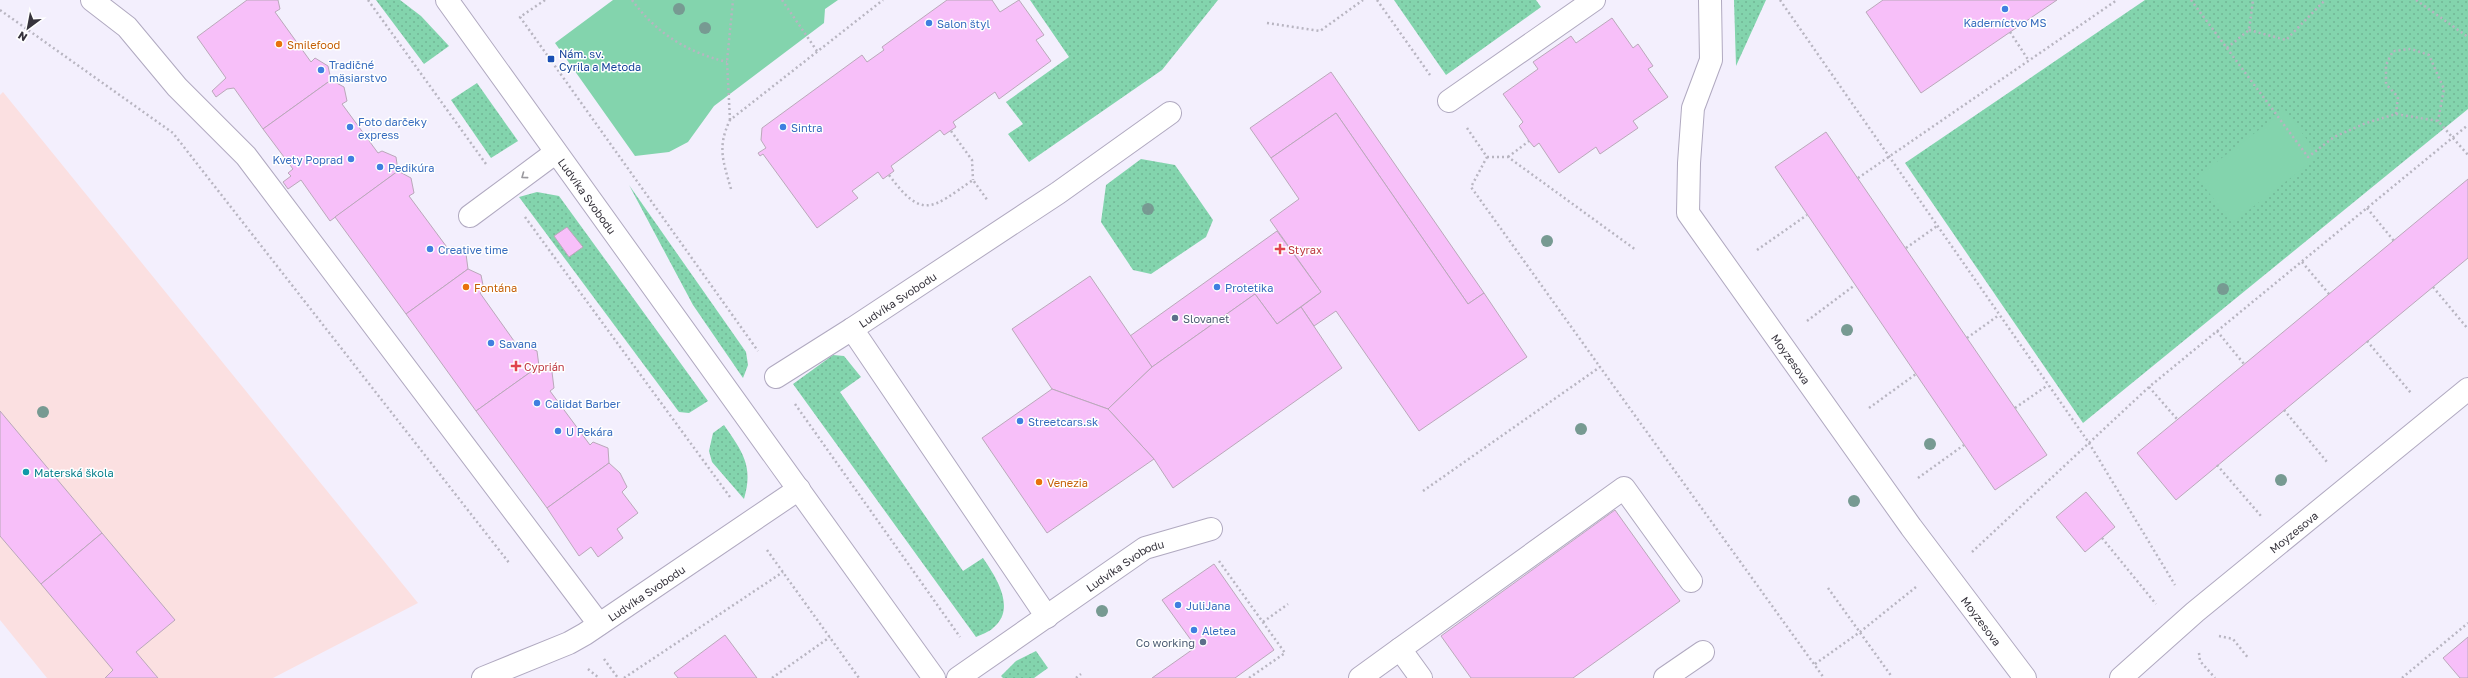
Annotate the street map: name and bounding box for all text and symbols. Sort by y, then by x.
marker: Kaderníctvo MS [2000,4,2010,14]
north arrow [8,8,48,48]
place label: Kaderníctvo MS [1963,16,2047,29]
place label: Salon štyl [937,17,990,30]
marker: Salon štyl [924,18,934,28]
text: N [15,29,29,45]
place label: Smilefood [287,38,340,51]
marker: Smilefood [274,39,284,49]
place label: Nám. sv. Cyrila a Metoda [559,47,641,73]
marker: Nám. sv. Cyrila a Metoda [546,54,556,64]
place label: Tradičné mäsiarstvo [329,58,388,84]
marker: Tradičné mäsiarstvo [316,65,326,75]
place label: Foto darčeky express [358,115,427,141]
place label: Sintra [791,121,822,134]
marker: Foto darčeky express [345,122,355,132]
marker: Sintra [778,122,788,132]
place label: Kvety Poprad [272,153,343,166]
marker: Kvety Poprad [346,154,356,164]
street label: Ludvíka Svobodu [556,155,619,236]
place label: Pedikúra [388,161,434,174]
marker: Pedikúra [375,162,385,172]
one-way arrow [521,171,528,179]
place label: Creative time [438,243,508,256]
place label: Styrax [1288,243,1322,256]
marker: Creative time [425,244,435,254]
marker: Styrax [1275,244,1285,254]
street label: Ludvíka Svobodu [856,269,938,329]
place label: Fontána [474,281,517,294]
place label: Protetika [1225,281,1273,294]
marker: Fontána [461,282,471,292]
marker: Protetika [1212,282,1222,292]
place label: Slovanet [1183,312,1229,325]
marker: Slovanet [1170,313,1180,323]
street label: Moyzesova [1769,331,1814,386]
place label: Savana [499,337,537,350]
marker: Savana [486,338,496,348]
place label: Cyprián [524,360,565,373]
marker: Cyprián [511,361,521,371]
place label: Calidat Barber [545,397,621,410]
marker: Calidat Barber [532,398,542,408]
place label: Streetcars.sk [1028,415,1098,428]
marker: Streetcars.sk [1015,416,1025,426]
place label: U Pekára [566,425,613,438]
marker: U Pekára [553,426,563,436]
place label: Materská škola [34,466,114,479]
marker: Materská škola [21,467,31,477]
place label: Venezia [1047,476,1088,489]
marker: Venezia [1034,477,1044,487]
street label: Moyzesova [2267,508,2320,555]
street label: Ludvíka Svobodu [1083,536,1165,594]
street label: Ludvíka Svobodu [605,562,687,623]
street label: Moyzesova [1959,594,2005,648]
place label: JuliJana [1186,599,1231,612]
marker: JuliJana [1173,600,1183,610]
place label: Aletea [1202,624,1236,637]
marker: Aletea [1189,625,1199,635]
place label: Co working [1136,636,1195,649]
marker: Co working [1198,637,1208,647]

